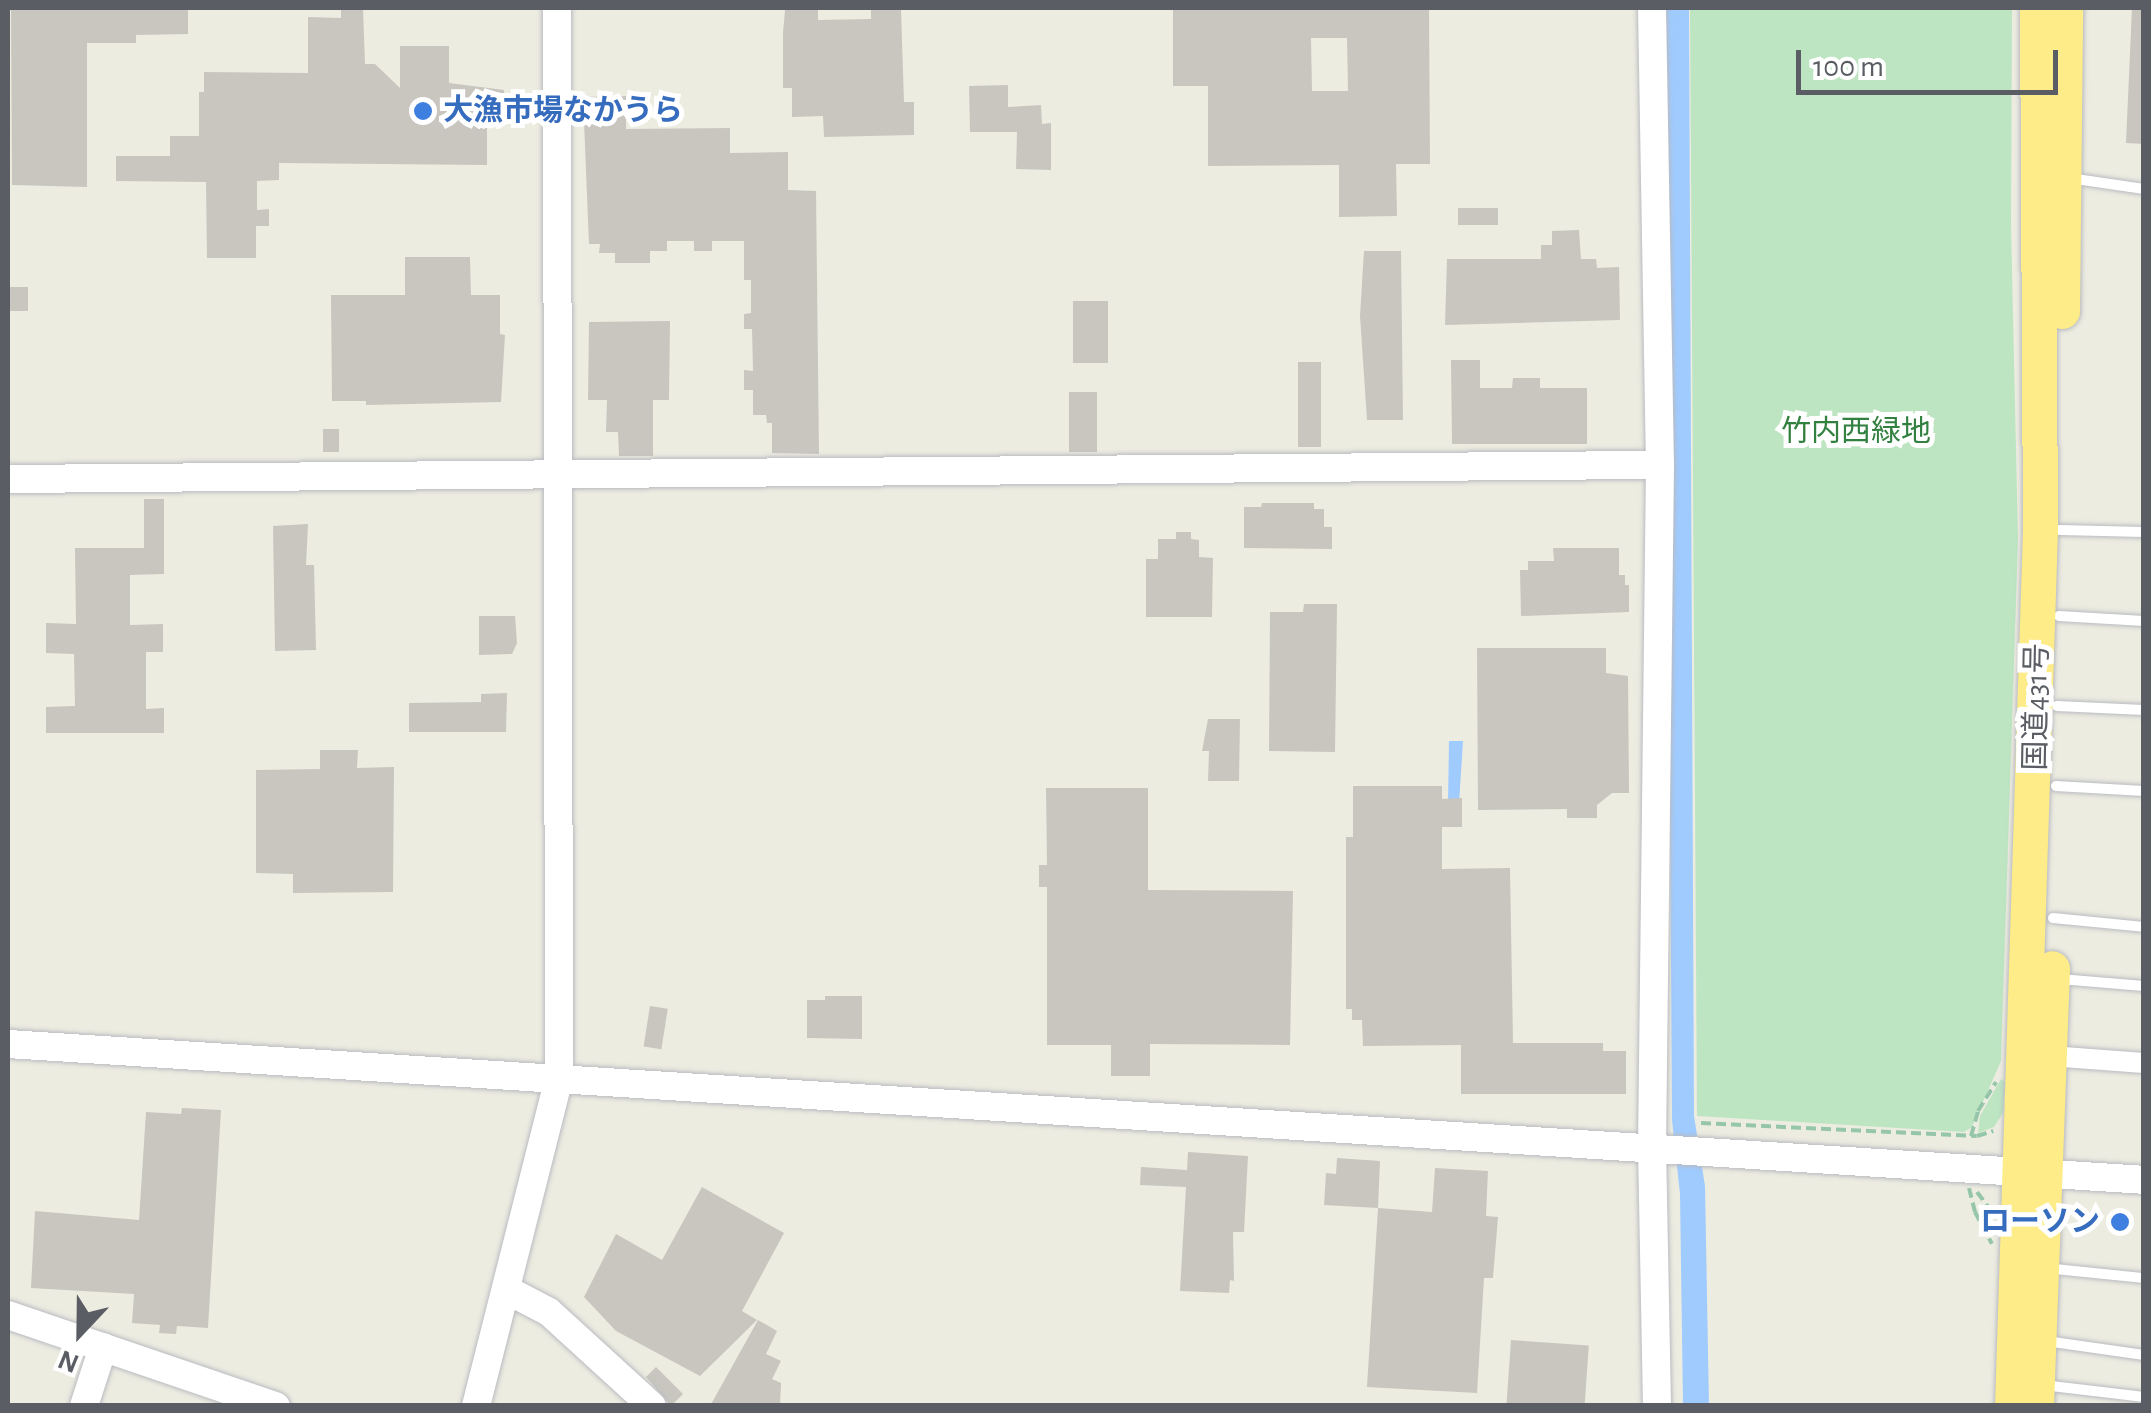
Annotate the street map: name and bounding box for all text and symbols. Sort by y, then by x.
scale bar [1801,30,2064,92]
text: 100 m [1813,52,1884,82]
place label: 大漁市場なかうら [443,93,683,129]
marker: 大漁市場なかうら [412,100,434,122]
park label: 竹内西緑地 [1781,414,1931,450]
street label: 国道431号 [2018,643,2056,771]
place label: ローソン [1980,1204,2100,1240]
marker: ローソン [2109,1211,2131,1233]
north arrow [30,1283,130,1383]
text: N [54,1344,83,1377]

